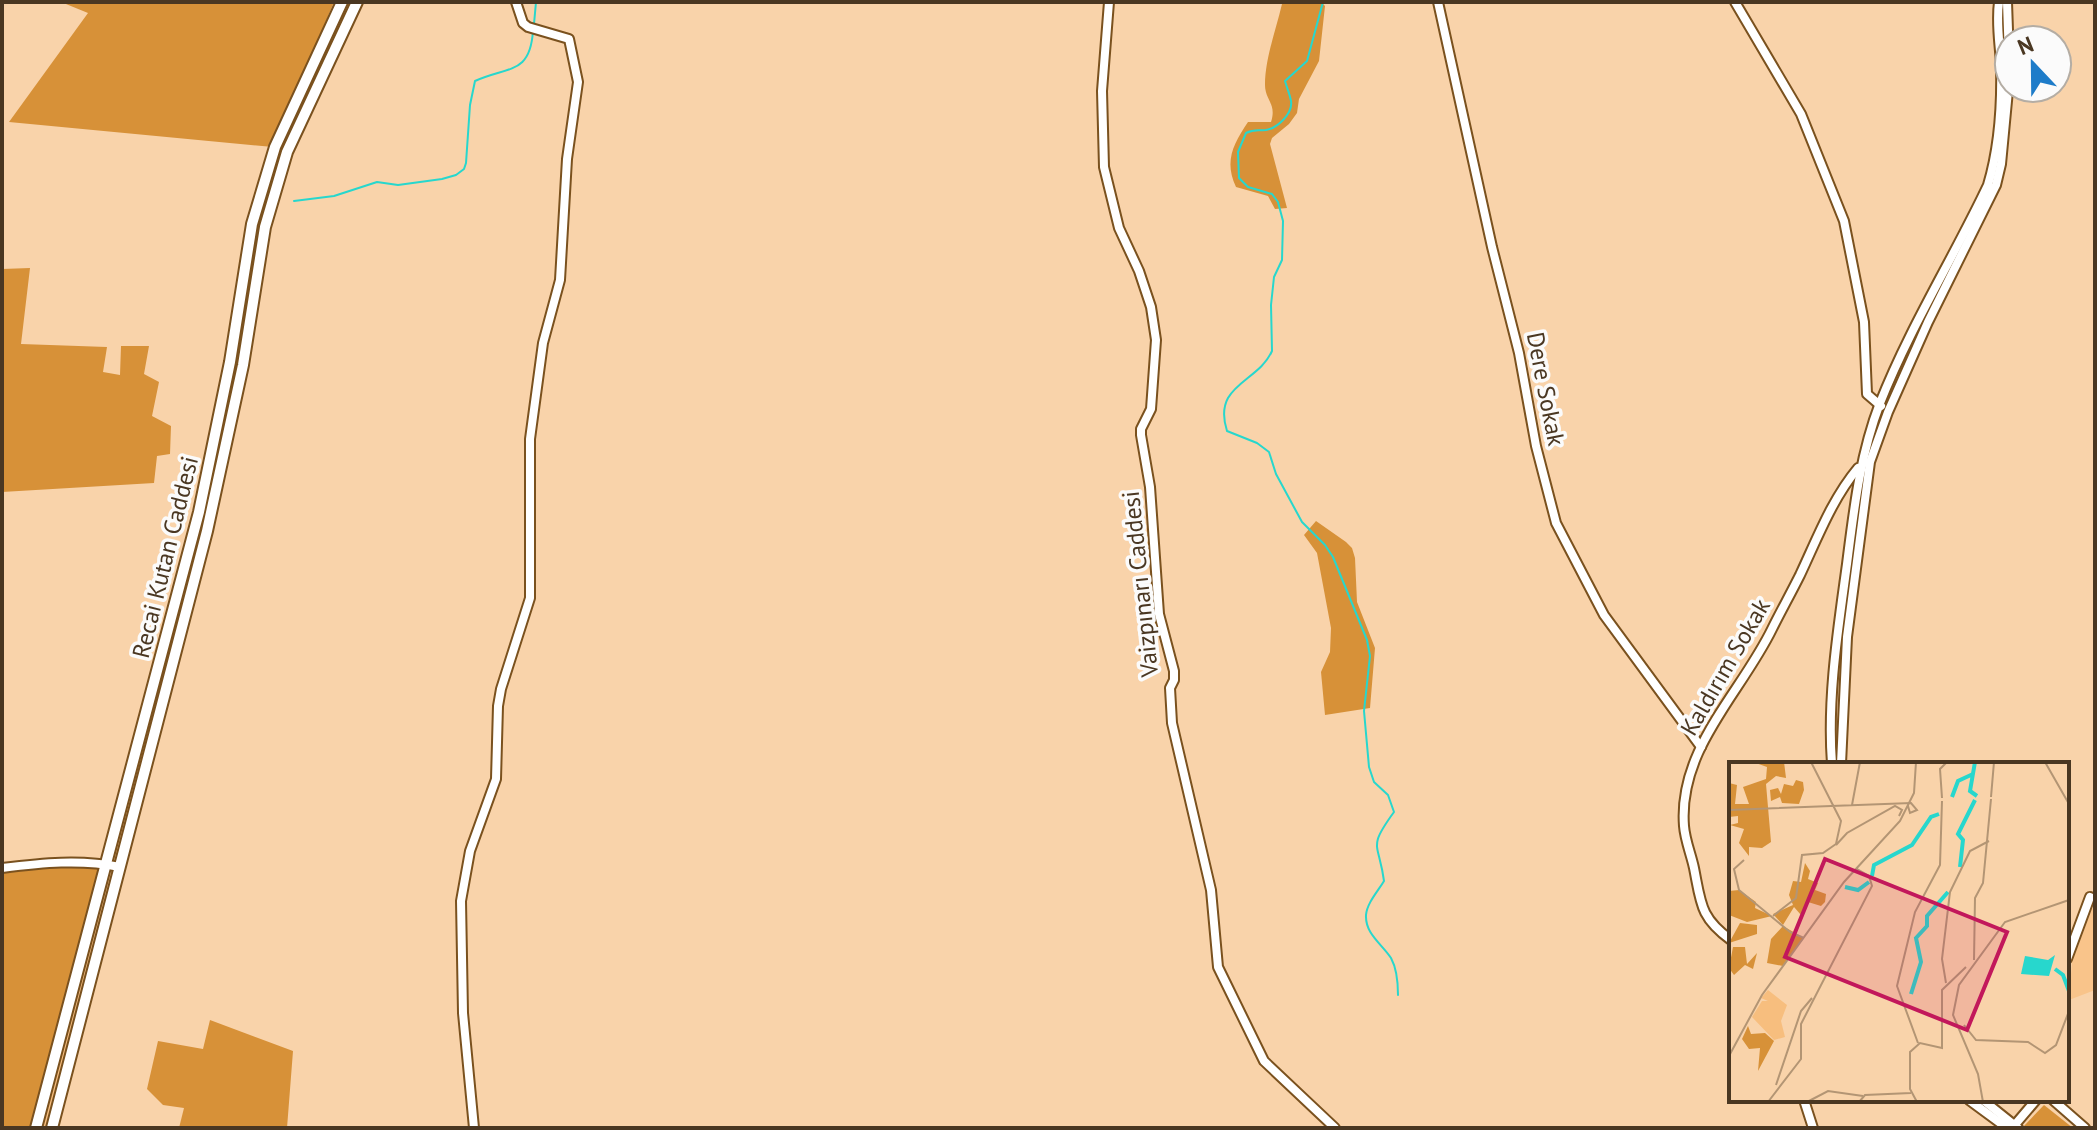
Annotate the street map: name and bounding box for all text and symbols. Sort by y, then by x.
north arrow [1993,24,2073,104]
text: N [2014,30,2037,61]
street label: Dere Sokak [1520,330,1572,449]
street label: Recai Kutan Caddesi [125,453,205,661]
street label: Vaizpınarı Caddesi [1115,490,1165,679]
street label: Kaldırım Sokak [1673,592,1777,741]
inset map [1729,762,2069,1102]

